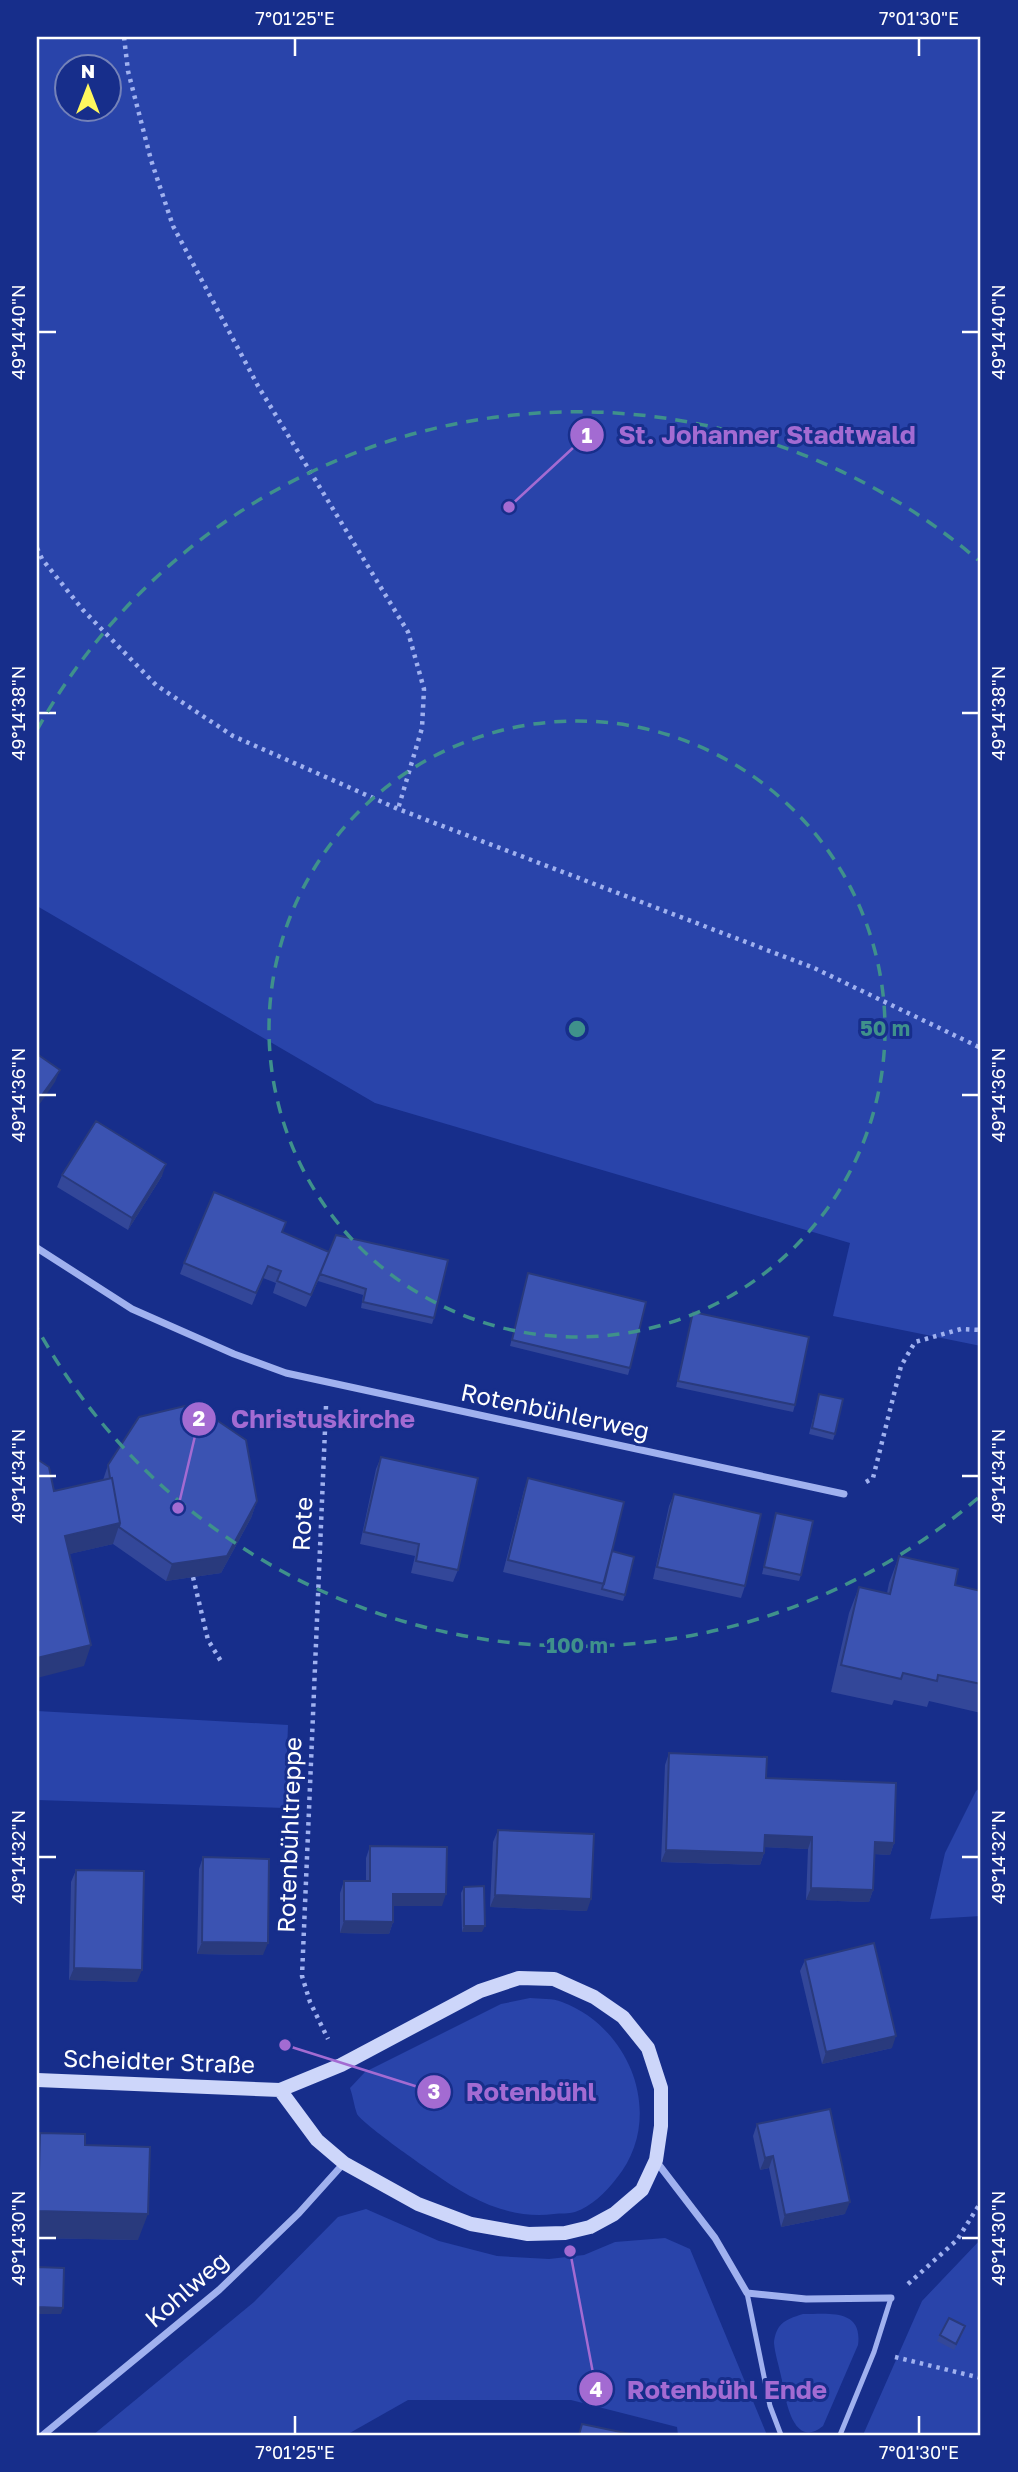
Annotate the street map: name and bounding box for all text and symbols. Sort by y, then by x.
text: 7°01'25"E [255,7,335,29]
text: 7°01'30"E [879,7,959,29]
north arrow [52,52,122,122]
text: N [81,59,95,82]
text: 49°14'40"N [7,284,29,380]
text: 49°14'40"N [987,284,1009,380]
callout: St. Johanner Stadtwald [569,412,930,459]
text: St. Johanner Stadtwald [618,419,916,450]
text: 1 [582,422,593,448]
text: 49°14'38"N [7,666,29,760]
text: 49°14'38"N [987,666,1009,760]
text: 50 m [860,1015,910,1041]
centre of rings [565,1017,589,1041]
text: 49°14'36"N [7,1048,29,1142]
text: 49°14'36"N [987,1048,1009,1142]
street label: Rotenbühlerweg [458,1376,652,1445]
callout: Christuskirche [182,1395,429,1442]
text: Christuskirche [231,1403,415,1434]
text: 2 [193,1405,206,1431]
text: 49°14'34"N [7,1429,29,1523]
text: 49°14'34"N [987,1429,1009,1523]
street label: Rote [286,1496,317,1552]
text: 100 m [546,1632,608,1658]
street label: Rotenbühltreppe [271,1736,306,1933]
text: 49°14'32"N [7,1810,29,1904]
text: 49°14'32"N [987,1810,1009,1904]
street label: Scheidter Straße [63,2043,256,2078]
callout: Rotenbühl [417,2068,610,2115]
text: Rotenbühl [466,2076,597,2107]
text: 3 [428,2078,440,2104]
text: 49°14'30"N [7,2191,29,2285]
text: 49°14'30"N [987,2191,1009,2285]
street label: Kohlweg [139,2245,233,2333]
callout: Rotenbühl Ende [578,2366,842,2413]
text: Rotenbühl Ende [627,2374,827,2405]
text: 4 [589,2376,603,2402]
text: 7°01'25"E [255,2441,335,2463]
text: 7°01'30"E [879,2441,959,2463]

